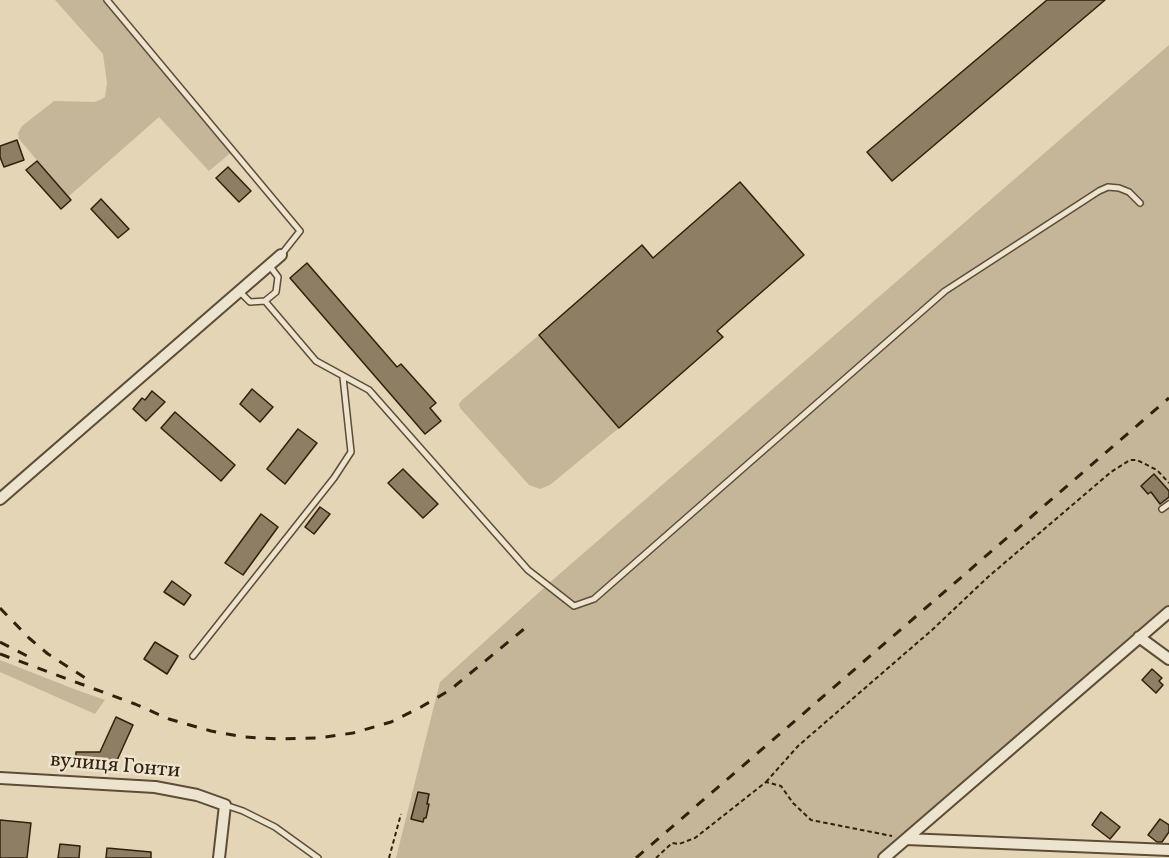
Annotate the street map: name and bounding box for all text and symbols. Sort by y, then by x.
street label: вулиця Гонти [49,749,181,785]

